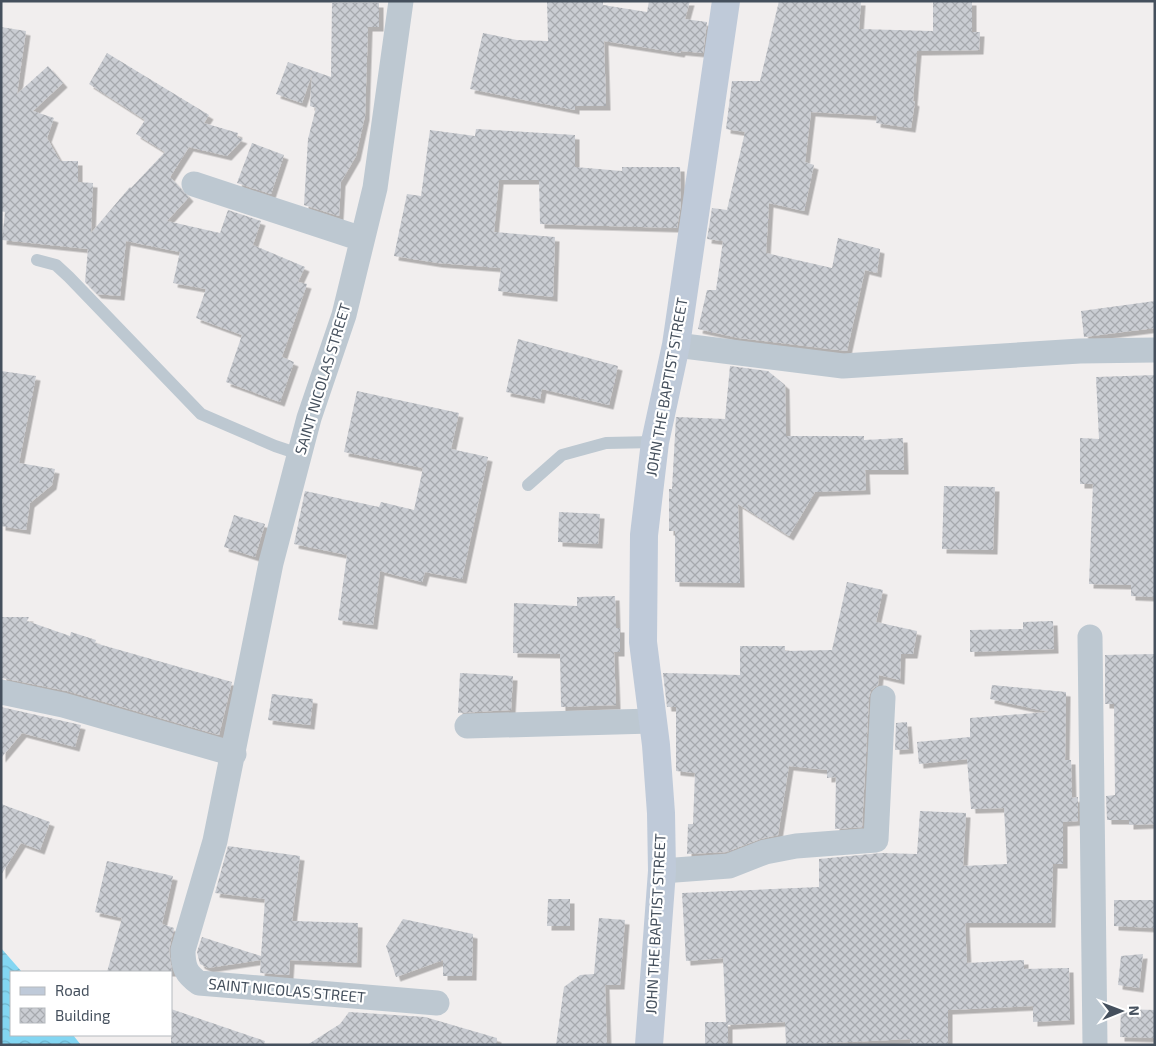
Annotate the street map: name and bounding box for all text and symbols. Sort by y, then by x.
street label: JOHN THE BAPTIST STREET [641,296,691,478]
street label: SAINT NICOLAS STREET [290,300,354,457]
street label: JOHN THE BAPTIST STREET [641,833,669,1015]
legend [10,971,172,1036]
street label: SAINT NICOLAS STREET [208,974,367,1006]
text: Road [55,981,90,999]
north arrow [1096,986,1146,1036]
text: Building [55,1006,111,1024]
text: N [1126,1006,1143,1016]

